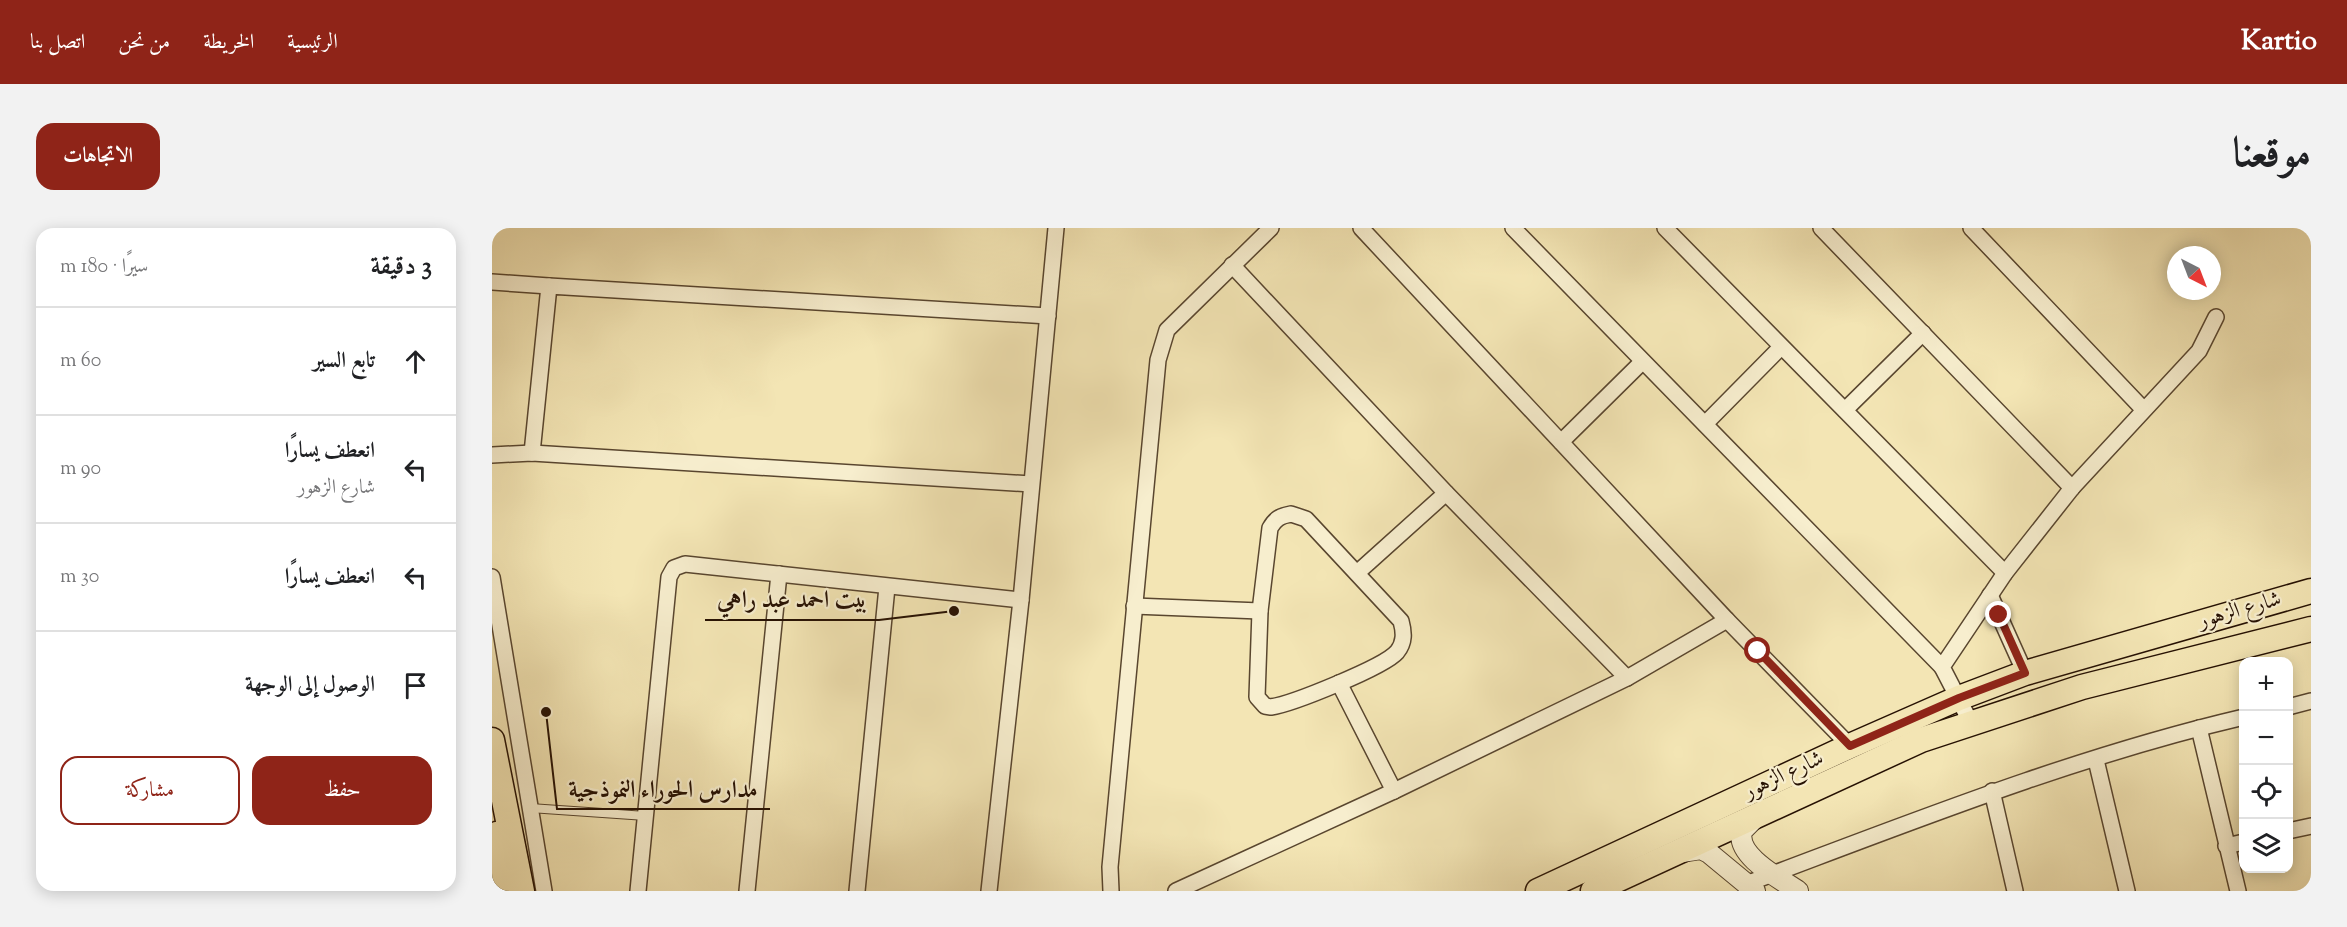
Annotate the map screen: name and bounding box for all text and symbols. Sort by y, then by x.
text: Kartio [2241,22,2317,62]
text: اتصل بنا [30,28,85,58]
text: من نحن [118,28,170,58]
text: الخريطة [203,28,254,58]
text: الرئيسية [287,28,338,58]
button: الاتجاهات [36,123,160,190]
text: موقعنا [2233,126,2311,186]
north arrow [2167,246,2221,300]
text: 3 دقيقة [371,249,432,286]
text: سيرًا · 180 m [60,253,148,282]
icon: ahead [399,345,432,378]
text: تابع السير [313,346,375,378]
text: 60 m [60,347,101,376]
text: انعطف يسارًا [285,436,375,468]
icon: left [399,453,432,486]
text: 90 m [60,455,101,484]
text: شارع الزهور [298,474,375,503]
icon: left [399,561,432,594]
text: انعطف يسارًا [285,562,375,594]
text: 30 m [60,563,99,592]
callout: بيت احمد عبد راهي [705,578,879,620]
text: بيت احمد عبد راهي [716,584,867,618]
street label: شارع الزهور [2193,584,2285,639]
route end [1985,601,2011,627]
route start [1744,637,1770,663]
map controls [2239,657,2293,873]
button: + [2239,657,2293,711]
icon: arrive [399,669,432,702]
text: الوصول إلى الوجهة [245,670,375,702]
button: − [2239,711,2293,765]
street label: شارع الزهور [1737,744,1829,809]
button: مشاركة [60,756,240,825]
button: حفظ [252,756,432,825]
button: locate [2239,765,2293,819]
callout: مدارس الحوراء النموذجية [557,767,770,809]
text: مدارس الحوراء النموذجية [568,774,758,808]
button: layers [2239,819,2293,873]

